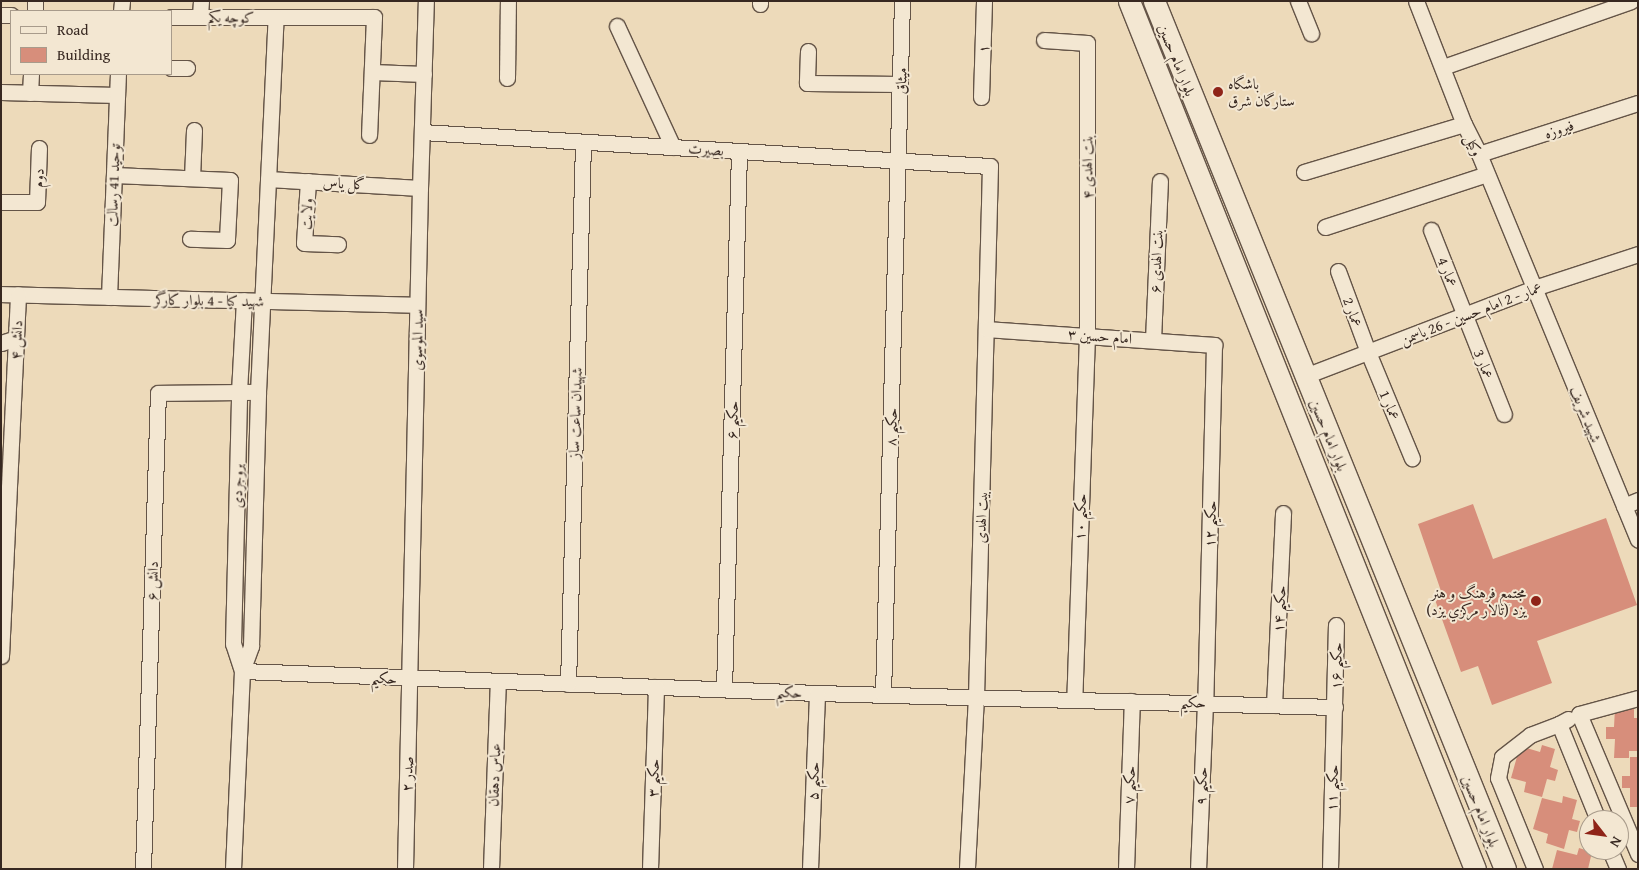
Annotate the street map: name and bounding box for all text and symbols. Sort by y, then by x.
street label: کوچه یکم [208,8,254,26]
legend [10,10,172,75]
text: Road [57,19,88,40]
street label: بلوار امام حسین [1154,21,1200,99]
text: Building [57,44,110,65]
street label: ۱ [974,44,992,54]
street label: میثاق [892,67,910,95]
place label: باشگاه ستارگان شرق [1228,74,1295,109]
marker: باشگاه ستارگان شرق [1212,86,1224,98]
street label: فیروزه [1542,116,1576,142]
street label: وکیل [1461,131,1487,159]
street label: بنت الهدی ۴ [1078,135,1096,199]
street label: بصیرت [688,139,724,159]
street label: توحید 41 رسالت [103,143,123,227]
street label: دوم [29,168,47,188]
street label: گل یاس [322,173,366,193]
street label: ولایت [296,198,316,230]
street label: بنت الهدی ۶ [1146,228,1166,294]
street label: عمار 4 [1434,254,1462,290]
street label: عمار - 2 امام حسین - 26 یاسمن [1398,278,1544,348]
street label: شهید کیا - 4 بلوار کارگر [154,290,264,310]
street label: عمار 2 [1339,295,1367,329]
street label: سید الموسوی [407,309,427,371]
street label: دانش ۴ [6,320,26,360]
street label: امام حسین ۳ [1067,325,1133,347]
street label: عمار 3 [1470,347,1498,381]
street label: شهیدان ساعت ساز [564,367,586,459]
street label: شهید شریف [1567,383,1605,445]
street label: عمار 1 [1376,387,1404,423]
street label: بلوار امام حسین [1306,396,1352,474]
street label: حکیم ۶ [722,401,742,439]
street label: حکیم ۸ [881,408,901,446]
street label: بروجردی [228,464,246,508]
street label: بیت الهدی [971,490,991,544]
street label: حکیم ۱۰ [1070,493,1090,541]
street label: حکیم ۱۲ [1200,500,1220,548]
street label: دانش ۶ [142,561,162,601]
place label: مجتمع فرهنگ و هنر یزد (تالار مركزي یزد) [1426,583,1526,618]
street label: حکیم ۱۴ [1269,585,1289,633]
marker: مجتمع فرهنگ و هنر یزد (تالار مركزي یزد) [1530,595,1542,607]
street label: حکیم ۱۶ [1327,642,1345,690]
street label: حکیم [370,668,398,688]
street label: حکیم [776,683,802,701]
street label: حکیم [1180,693,1206,711]
street label: عباس دهقان [484,743,504,807]
street label: صدر ۲ [397,756,417,792]
street label: حکیم ۳ [643,759,663,797]
street label: حکیم ۵ [803,762,823,800]
street label: حکیم ۱۱ [1322,764,1342,812]
street label: حکیم ۷ [1119,766,1139,804]
street label: حکیم ۹ [1191,767,1211,805]
street label: بلوار امام حسین [1458,772,1504,850]
north arrow [1579,810,1629,860]
text: N [1605,833,1627,851]

